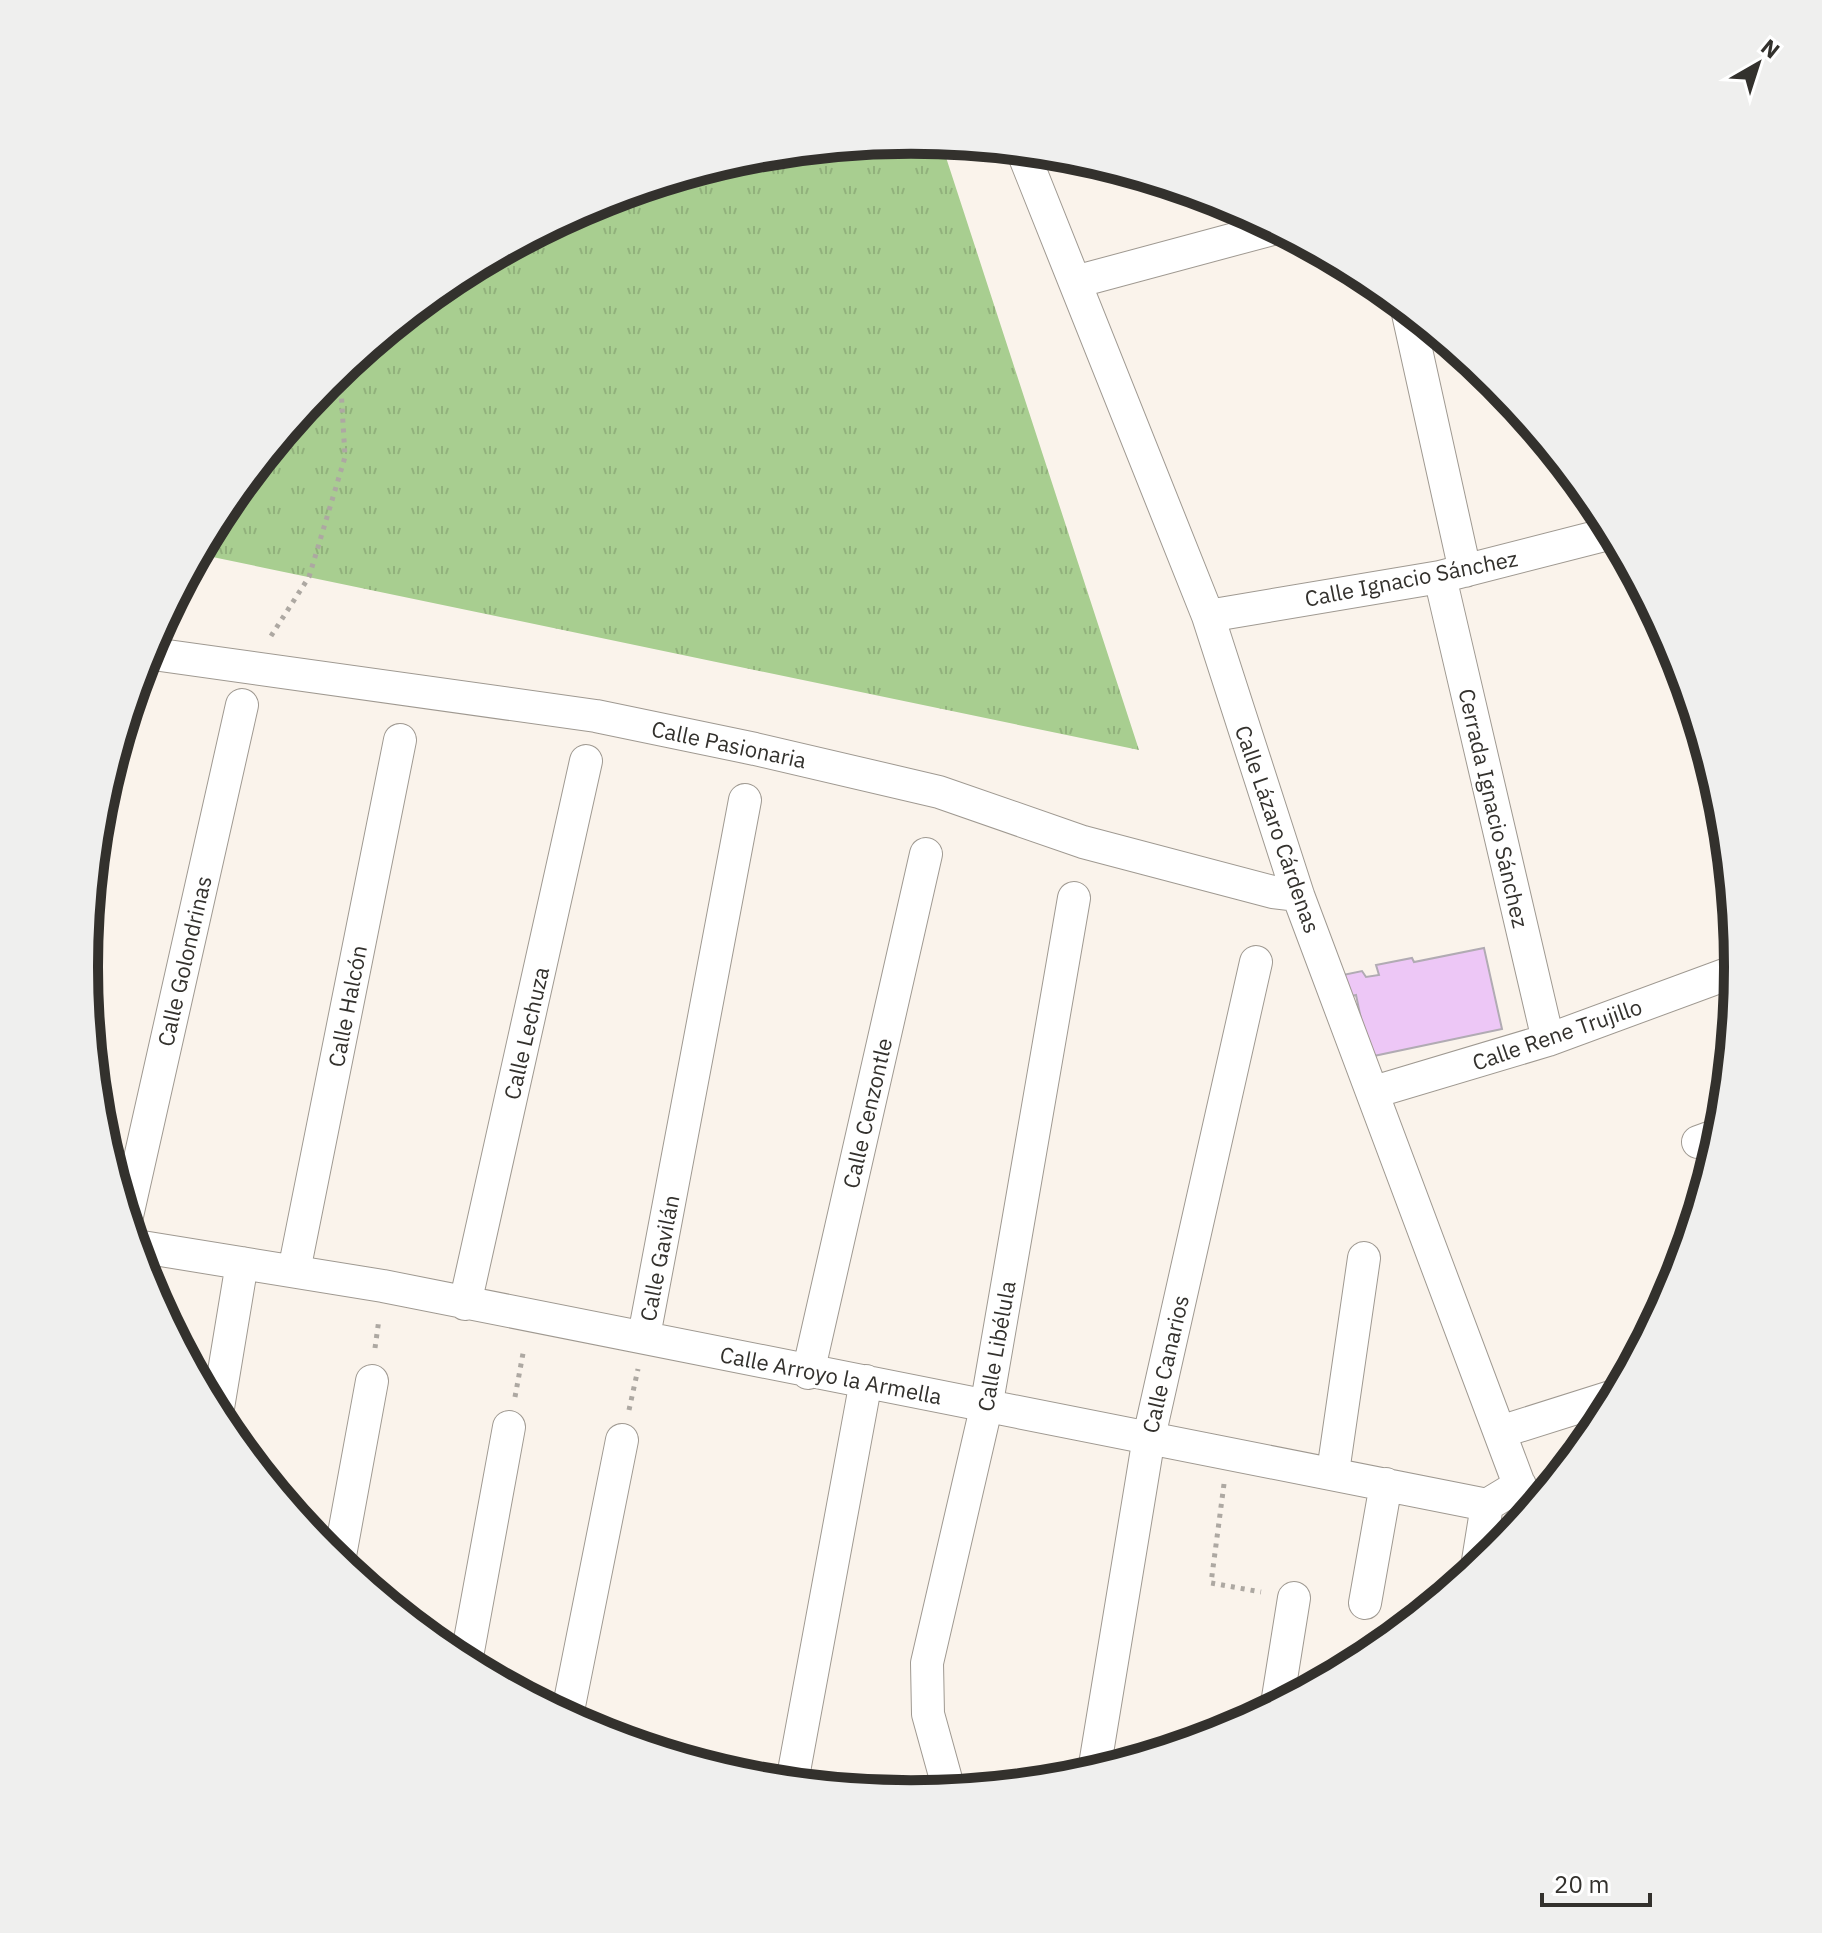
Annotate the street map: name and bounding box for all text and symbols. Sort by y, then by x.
north arrow [1718,24,1798,104]
text: N [1756,32,1786,64]
street label: Calle Ignacio Sánchez [1302,543,1520,613]
street label: Cerrada Ignacio Sánchez [1452,685,1536,931]
street label: Calle Pasionaria [649,713,809,775]
street label: Calle Lázaro Cárdenas [1229,721,1327,937]
street label: Calle Golondrinas [150,873,218,1049]
street label: Calle Halcón [321,943,373,1069]
street label: Calle Lechuza [497,964,555,1102]
street label: Calle Rene Trujillo [1468,991,1646,1077]
street label: Calle Cenzontle [836,1035,898,1191]
street label: Calle Gavilán [633,1192,685,1324]
street label: Calle Libélula [970,1278,1022,1414]
street label: Calle Canarios [1135,1292,1195,1436]
street label: Calle Arroyo la Armella [718,1339,945,1411]
scale bar [1542,1857,1650,1907]
text: 20 m [1554,1868,1609,1900]

